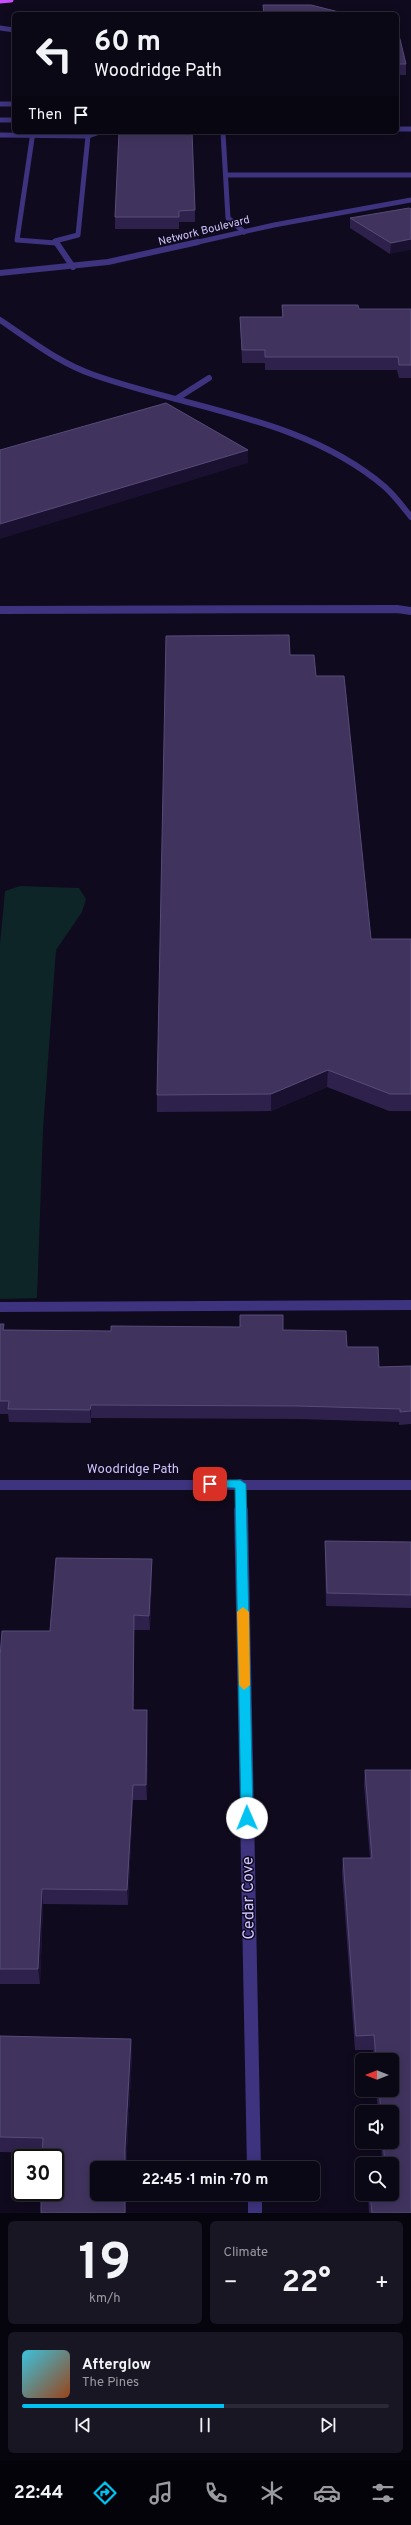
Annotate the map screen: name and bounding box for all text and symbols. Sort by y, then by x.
text: 60 m [94,25,161,61]
icon: left [28,28,80,80]
text: Woodridge Path [94,60,222,83]
icon: arrive [70,104,92,126]
text: Then [28,106,62,125]
street label: Network Boulevard [157,213,251,249]
street label: Woodridge Path [87,1462,179,1478]
pin [193,1467,227,1501]
icon: arrive [199,1473,221,1495]
position arrow [226,1797,268,1839]
street label: Cedar Cove [238,1856,260,1940]
north arrow [355,2053,399,2097]
map controls [355,2053,399,2201]
button: sound [355,2105,399,2149]
speed limit sign: 30 [12,2149,64,2201]
button: search [355,2157,399,2201]
text: 22:45 · 1 min · 70 m [142,2171,268,2190]
text: 19 [78,2232,131,2298]
text: Climate [224,2245,268,2261]
text: 22° [282,2265,331,2302]
text: − [224,2270,238,2297]
text: + [375,2270,389,2297]
text: km/h [89,2291,121,2307]
text: Afterglow [82,2356,151,2375]
text: The Pines [82,2375,139,2391]
icon: previous [72,2414,94,2436]
icon: pause [194,2414,216,2436]
icon: next [317,2414,339,2436]
icon: directions [91,2479,119,2507]
icon: music [147,2479,175,2507]
icon: phone [202,2479,230,2507]
icon: climate [258,2479,286,2507]
icon: car [313,2479,341,2507]
icon: filters [369,2479,397,2507]
text: 22:44 [14,2482,63,2505]

